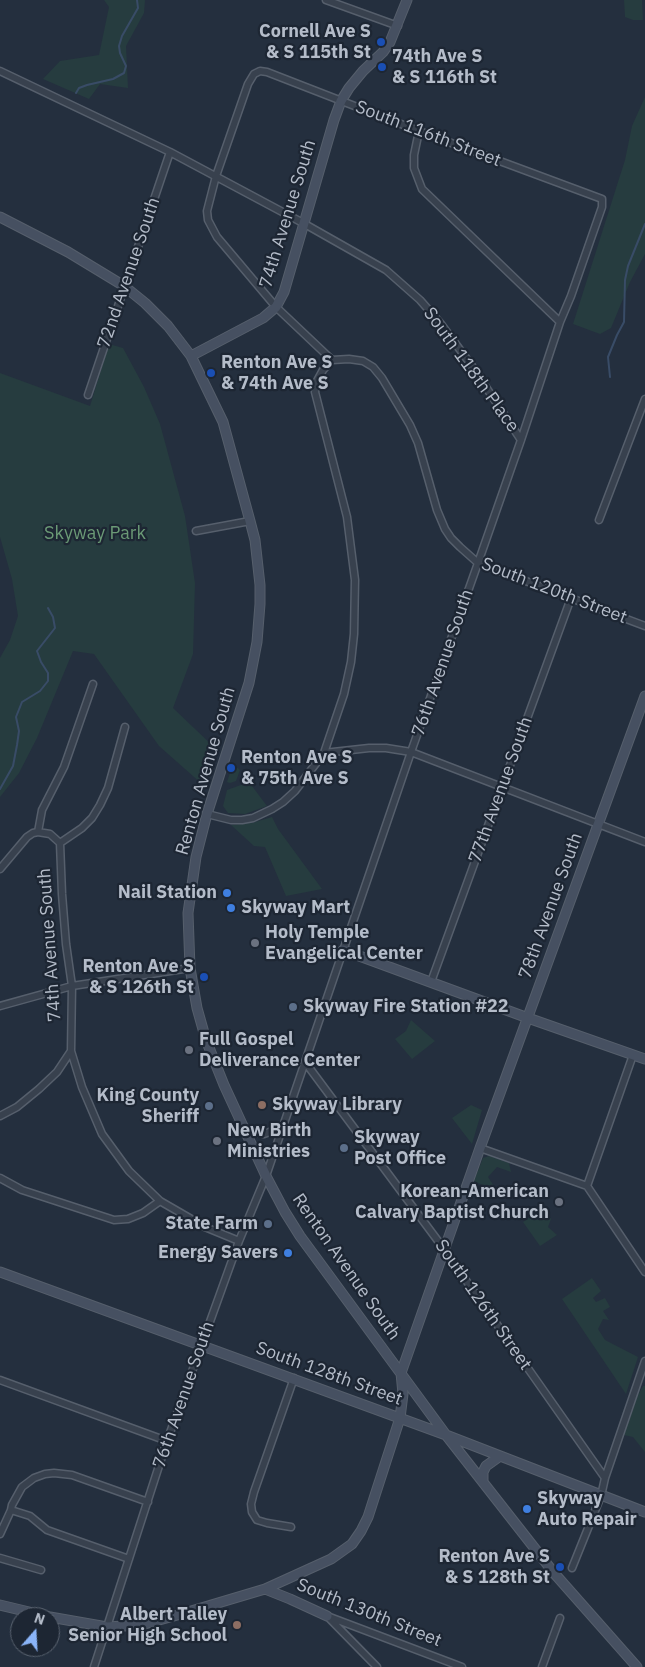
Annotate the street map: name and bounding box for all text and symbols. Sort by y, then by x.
place label: Cornell Ave S & S 115th St [259,21,371,64]
marker: Cornell Ave S & S 115th St [375,36,387,48]
place label: 74th Ave S & S 116th St [392,46,497,88]
marker: 74th Ave S & S 116th St [376,61,388,73]
street label: South 116th Street [352,96,504,172]
street label: 74th Avenue South [255,137,321,291]
street label: 72nd Avenue South [93,195,165,351]
street label: South 118th Place [418,303,524,437]
place label: Renton Ave S & 74th Ave S [221,352,333,394]
marker: Renton Ave S & 74th Ave S [205,367,217,379]
park label: Skyway Park [44,523,146,545]
street label: South 120th Street [478,553,630,629]
street label: 76th Avenue South [408,587,478,739]
street label: Renton Avenue South [172,684,240,858]
street label: 77th Avenue South [465,714,537,866]
place label: Renton Ave S & 75th Ave S [241,747,353,790]
marker: Renton Ave S & 75th Ave S [225,762,237,774]
street label: 78th Avenue South [515,830,587,982]
street label: 74th Avenue South [34,867,66,1023]
place label: Nail Station [118,882,217,904]
marker: Nail Station [221,887,233,899]
place label: Skyway Mart [241,897,350,919]
marker: Skyway Mart [225,902,237,914]
place label: Holy Temple Evangelical Center [265,922,423,964]
marker: Holy Temple Evangelical Center [249,937,261,949]
place label: Renton Ave S & S 126th St [82,956,194,999]
marker: Renton Ave S & S 126th St [198,971,210,983]
place label: Skyway Fire Station #22 [303,996,509,1018]
marker: Skyway Fire Station #22 [287,1001,299,1013]
place label: Full Gospel Deliverance Center [199,1029,360,1072]
marker: Full Gospel Deliverance Center [183,1044,195,1056]
place label: King County Sheriff [97,1085,199,1128]
place label: Skyway Library [272,1094,402,1116]
marker: Skyway Library [256,1099,268,1111]
marker: King County Sheriff [203,1100,215,1112]
place label: New Birth Ministries [227,1120,312,1162]
place label: Skyway Post Office [354,1127,446,1170]
marker: New Birth Ministries [211,1135,223,1147]
marker: Skyway Post Office [338,1142,350,1154]
place label: Korean-American Calvary Baptist Church [355,1181,549,1224]
street label: Renton Avenue South [287,1190,405,1344]
marker: Korean-American Calvary Baptist Church [553,1196,565,1208]
place label: State Farm [165,1213,258,1235]
marker: State Farm [262,1218,274,1230]
street label: South 126th Street [430,1236,536,1374]
place label: Energy Savers [158,1242,278,1264]
marker: Energy Savers [282,1247,294,1259]
street label: 76th Avenue South [149,1319,219,1471]
street label: South 128th Street [253,1337,405,1411]
place label: Skyway Auto Repair [537,1488,637,1530]
marker: Skyway Auto Repair [521,1503,533,1515]
place label: Renton Ave S & S 128th St [438,1546,550,1588]
marker: Renton Ave S & S 128th St [554,1561,566,1573]
street label: South 130th Street [294,1574,444,1652]
place label: Albert Talley Senior High School [68,1604,227,1646]
north arrow [10,1607,60,1657]
text: N [32,1609,47,1629]
marker: Albert Talley Senior High School [231,1619,243,1631]

